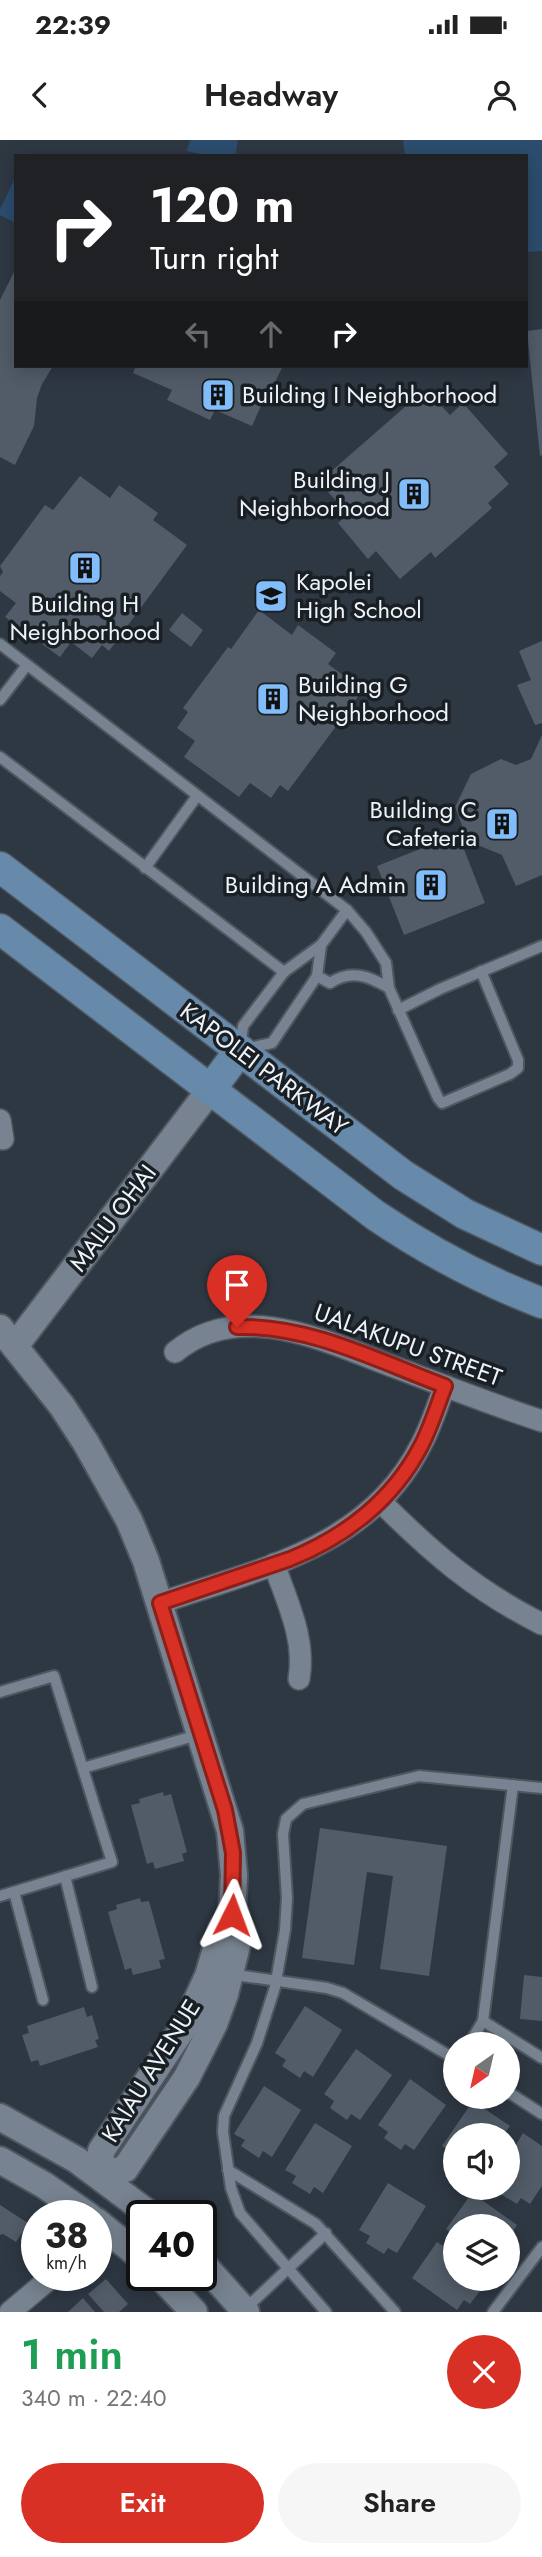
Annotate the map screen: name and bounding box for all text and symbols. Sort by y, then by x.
text: 22:39 [35,6,111,44]
text: Headway [204,72,338,118]
icon: back [21,76,59,114]
icon: person [483,76,521,114]
text: 120 m [150,170,294,240]
icon: right [35,182,126,273]
text: Turn right [150,235,279,281]
icon: left [179,315,217,353]
icon: ahead [252,315,290,353]
icon: right [325,315,363,353]
building icon: Building I Neighborhood [199,376,237,414]
place label: Building I Neighborhood [242,377,497,412]
place label: Building J Neighborhood [239,462,390,525]
building icon: Building J Neighborhood [395,475,433,513]
building icon: Building H Neighborhood [66,549,104,587]
place label: Kapolei High School [296,564,422,627]
school or university icon: Kapolei High School [252,577,290,615]
place label: Building H Neighborhood [10,586,160,649]
place label: Building G Neighborhood [298,667,449,730]
building icon: Building G Neighborhood [254,680,292,718]
place label: Building C Cafeteria [369,792,477,855]
building icon: Building C Cafeteria [483,805,521,843]
building icon: Building A Admin [412,866,450,904]
place label: Building A Admin [225,867,406,902]
street label: KAPOLEI PARKWAY [173,994,356,1144]
street label: MALU OHAI [61,1157,165,1279]
pin [207,1255,267,1327]
icon: arrive [218,1266,256,1304]
street label: UALAKUPU STREET [309,1294,507,1395]
position arrow [195,1878,269,1952]
street label: KAIAU AVENUE [93,1992,209,2149]
north arrow [443,2032,520,2109]
map controls [443,2032,520,2291]
button: sound [443,2123,520,2200]
speed limit sign: 40 [126,2200,217,2291]
text: 38 [45,2211,88,2261]
button: layers [443,2214,520,2291]
text: km/h [46,2250,87,2276]
text: 1 min [21,2324,123,2385]
button: close [447,2335,521,2409]
text: 340 m · 22:40 [21,2381,167,2415]
button: Exit [21,2463,264,2543]
button: Share [278,2463,521,2543]

